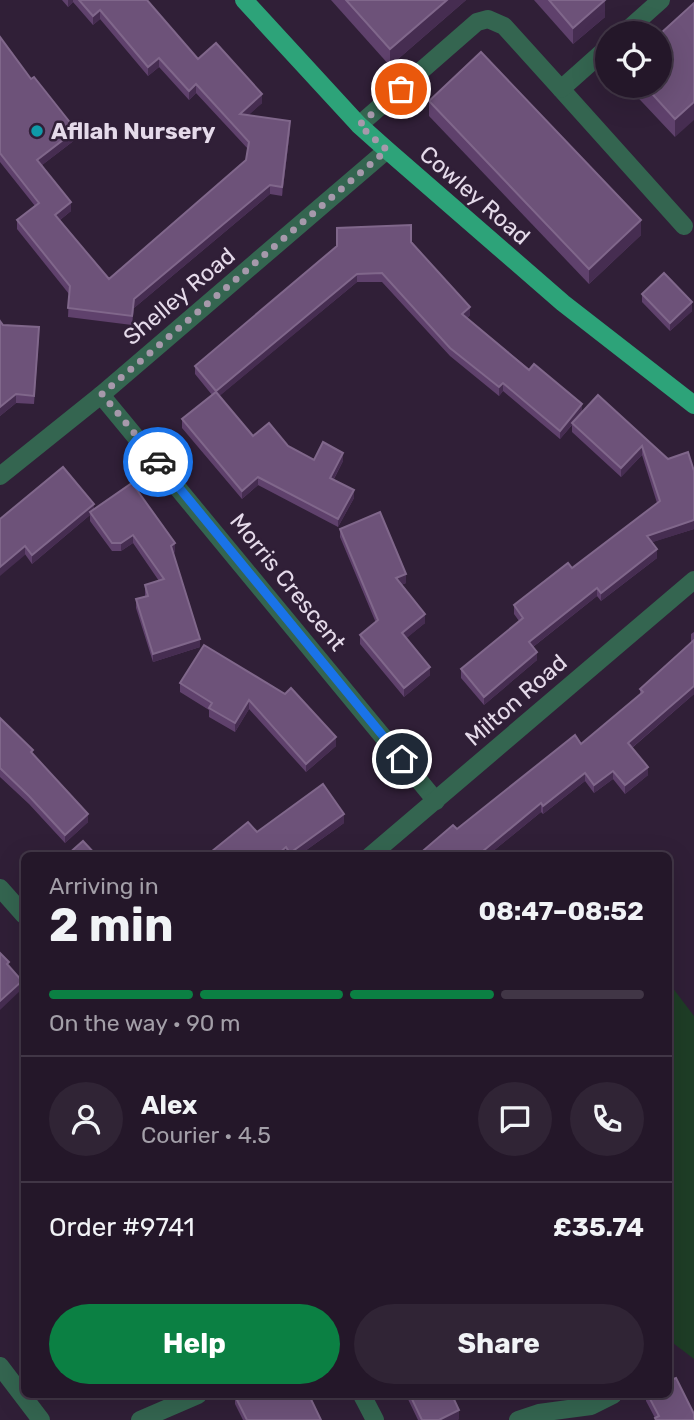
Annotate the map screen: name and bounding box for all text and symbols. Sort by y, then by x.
map controls [595,21,672,98]
button: locate [595,21,672,98]
pin [371,59,431,119]
icon: bag [382,70,420,108]
place label: Afllah Nursery [51,117,216,145]
marker: Afllah Nursery [29,123,45,139]
street label: Cowley Road [414,140,536,250]
street label: Shelley Road [118,241,240,351]
courier [123,427,193,497]
icon: car [139,443,177,481]
street label: Morris Crescent [224,508,352,656]
street label: Milton Road [459,648,573,752]
pin [372,729,432,789]
icon: home [383,740,421,778]
text: Arriving in [49,872,159,900]
text: 08:47–08:52 [479,896,644,927]
text: 2 min [49,898,174,953]
text: On the way · 90 m [49,1009,240,1037]
button: person [49,1082,123,1156]
button: chat [478,1082,552,1156]
button: phone [570,1082,644,1156]
text: Alex [141,1090,197,1121]
text: Courier · 4.5 [141,1121,271,1149]
text: Order #9741 [49,1212,195,1243]
text: £35.74 [553,1212,644,1243]
button: Help [49,1304,340,1384]
button: Share [354,1304,644,1384]

